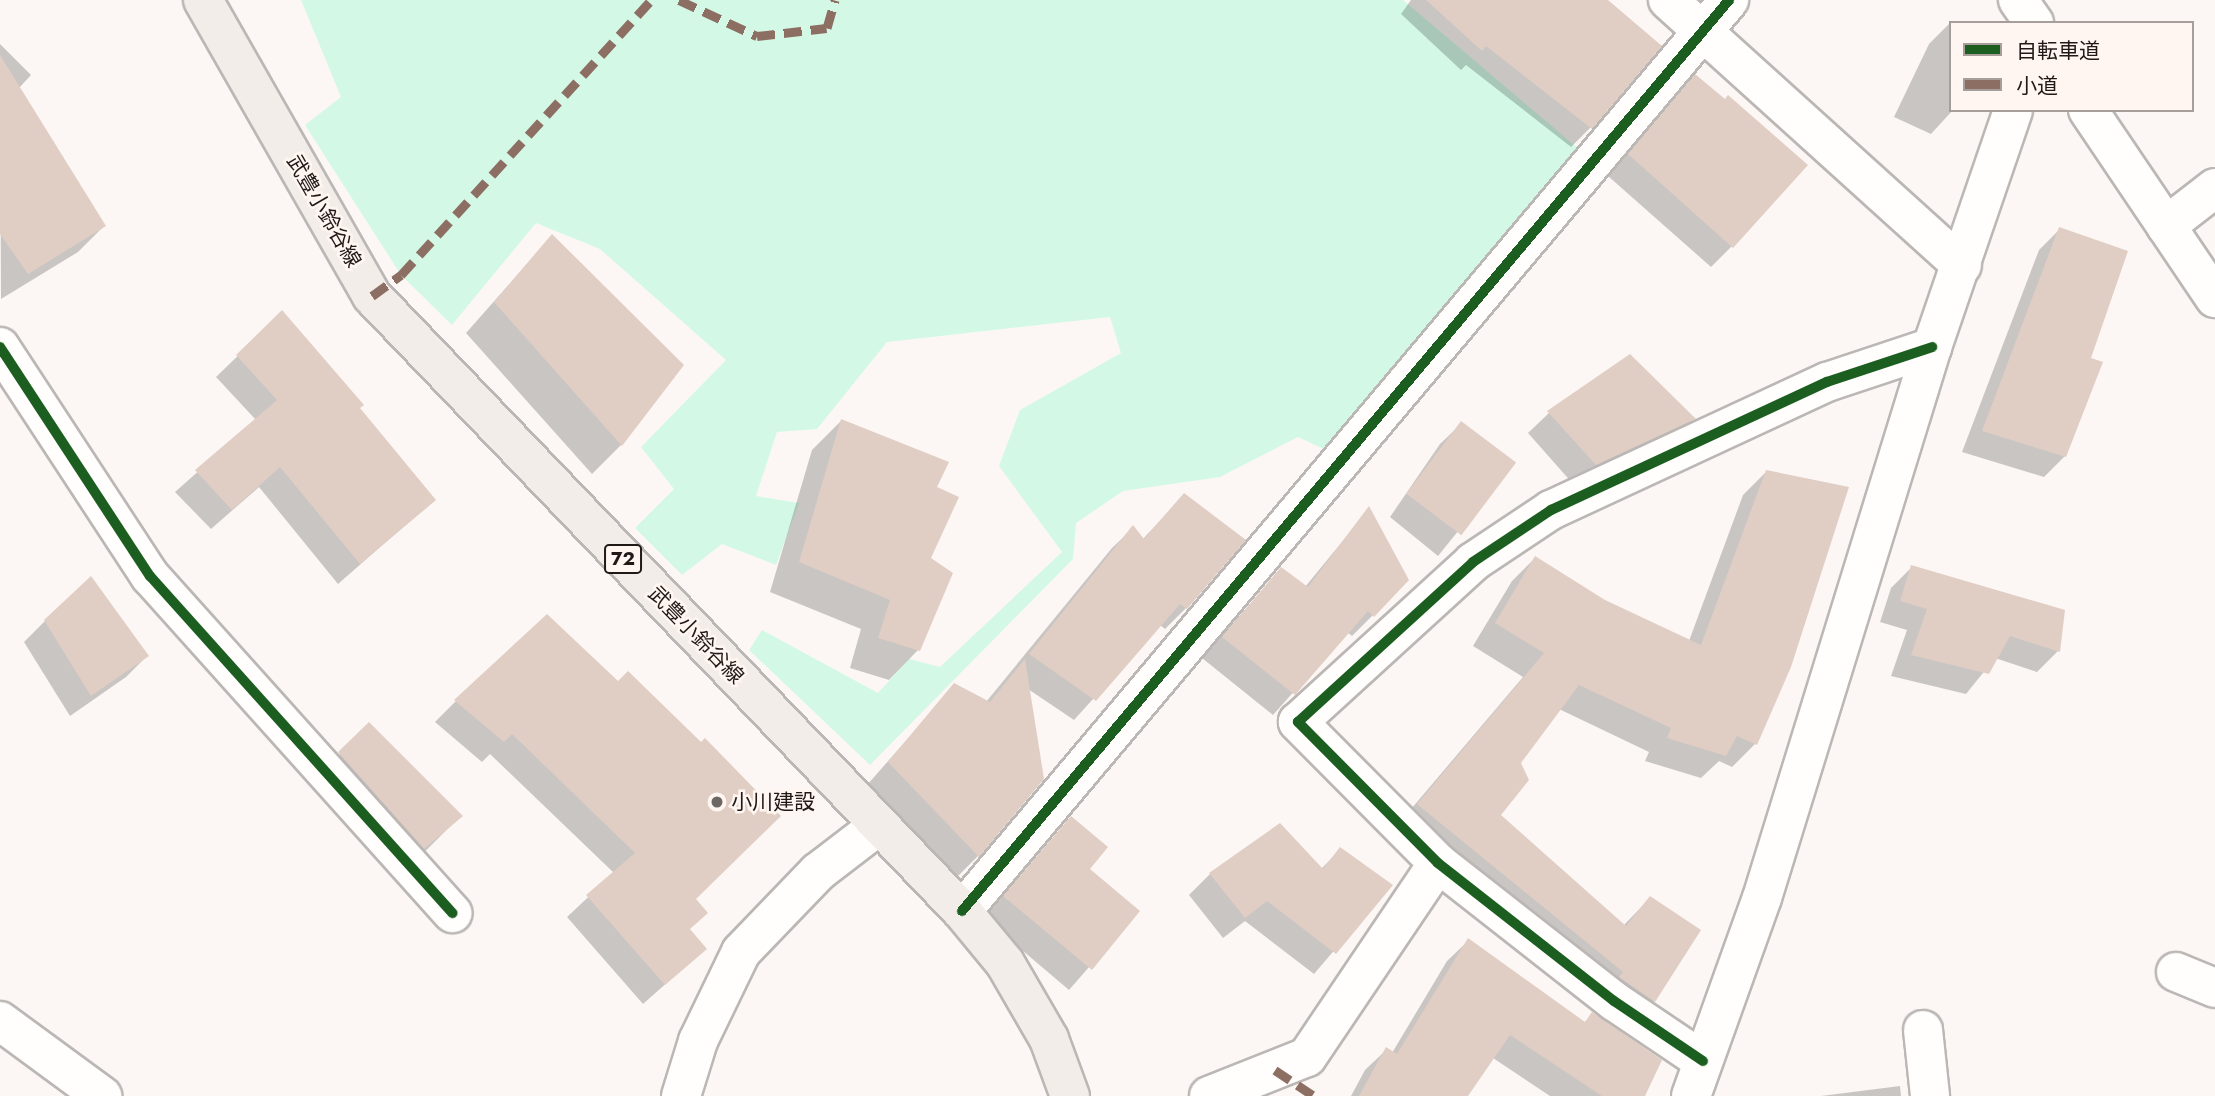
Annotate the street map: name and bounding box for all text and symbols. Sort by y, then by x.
legend [1949,21,2194,112]
text: 自転車道 [2016,36,2100,66]
text: 小道 [2016,71,2058,101]
street label: 武豊小鈴谷線 [282,150,366,272]
road number: 72 [604,544,642,574]
street label: 武豊小鈴谷線 [643,581,749,689]
place label: 小川建設 [731,789,815,815]
marker: 小川建設 [709,794,725,810]

